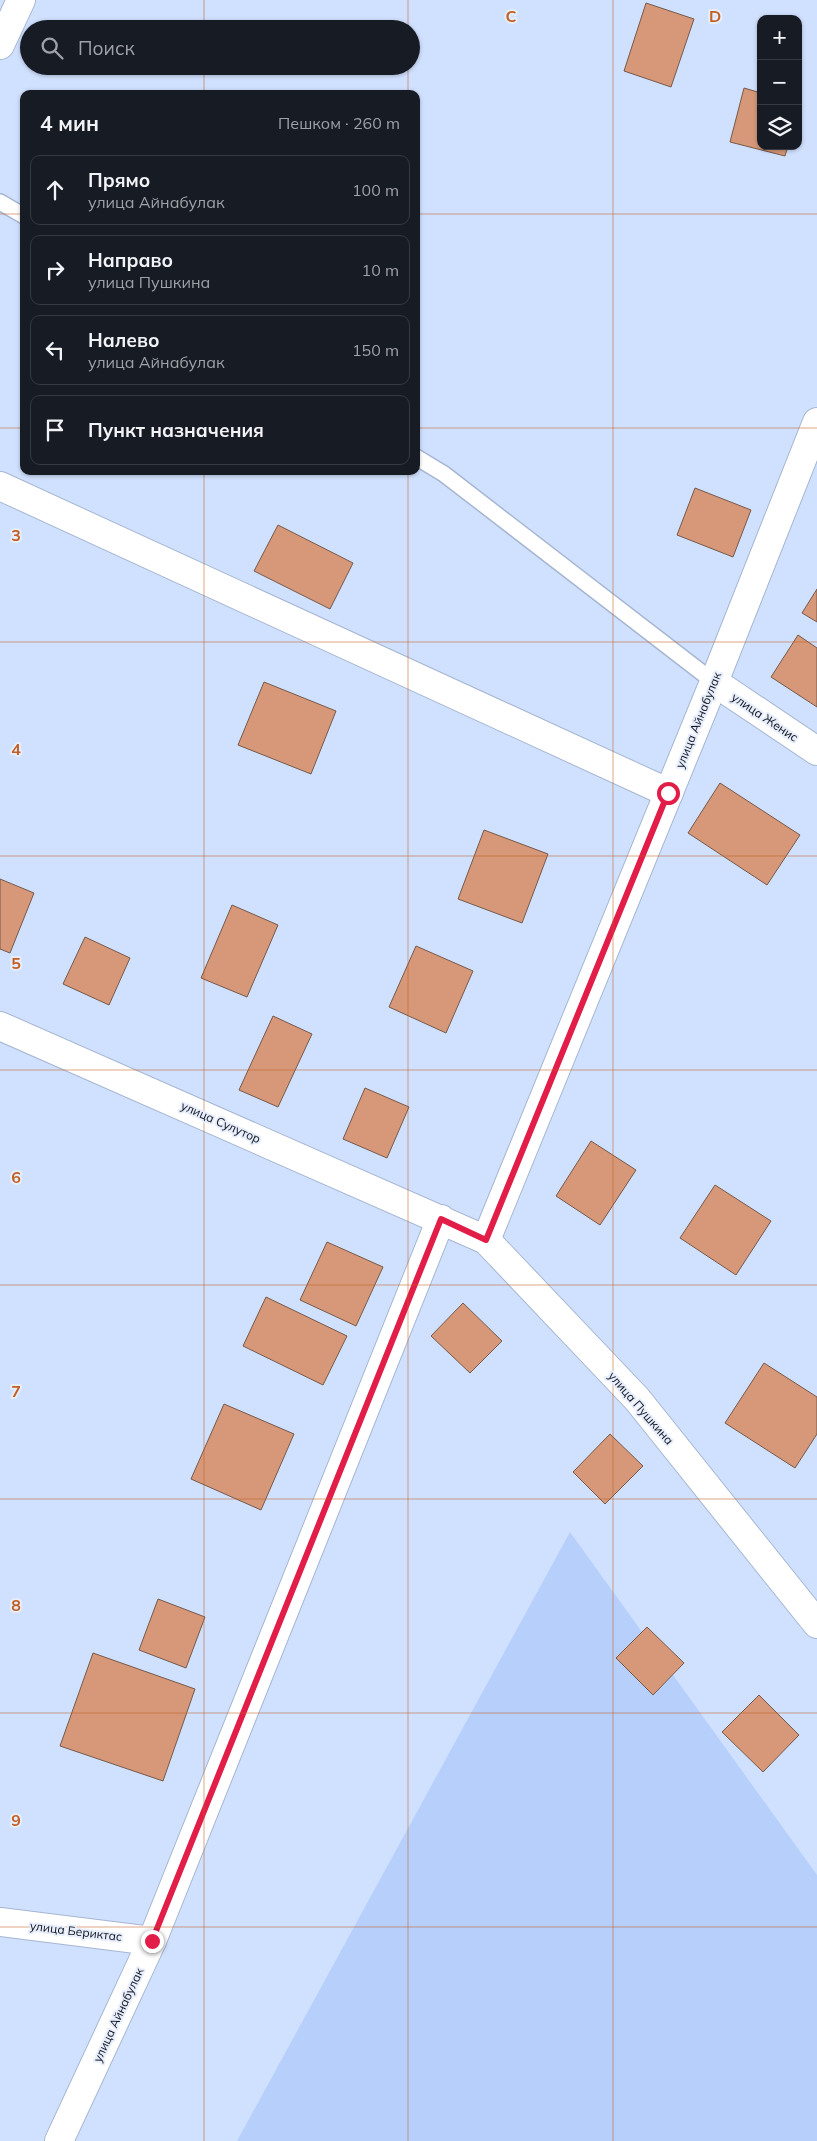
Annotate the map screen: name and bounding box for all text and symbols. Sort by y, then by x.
text: C [506,6,517,26]
text: D [709,6,721,26]
map controls [757,15,802,150]
button: + [757,15,802,60]
search box [20,20,420,75]
icon: search [38,34,66,62]
text: Поиск [78,36,135,60]
button: − [757,60,802,105]
button: layers [757,105,802,150]
text: 4 мин [40,110,99,136]
text: Пешком · 260 m [278,113,400,133]
text: Прямо [88,168,150,192]
icon: ahead [41,176,69,204]
text: 100 m [352,180,399,200]
text: улица Айнабулак [88,192,225,212]
text: Направо [88,248,173,272]
icon: right [41,256,69,284]
text: 10 m [362,260,399,280]
text: улица Пушкина [88,272,210,292]
text: Налево [88,328,160,352]
icon: left [41,336,69,364]
text: 150 m [352,340,399,360]
text: улица Айнабулак [88,352,225,372]
icon: arrive [41,416,69,444]
text: Пункт назначения [88,418,264,442]
text: 3 [11,525,21,545]
street label: улица Айнабулак [672,669,724,770]
street label: улица Женис [729,689,801,745]
text: 4 [11,739,21,759]
route start [657,782,680,805]
text: 5 [11,953,21,973]
street label: улица Сулутор [179,1098,263,1146]
text: 6 [11,1167,21,1187]
street label: улица Пушкина [605,1368,677,1448]
text: 7 [11,1381,21,1401]
text: 8 [11,1595,21,1615]
text: 9 [11,1810,21,1830]
street label: улица Бериктас [29,1918,123,1944]
route end [141,1930,164,1953]
street label: улица Айнабулак [90,1965,147,2065]

